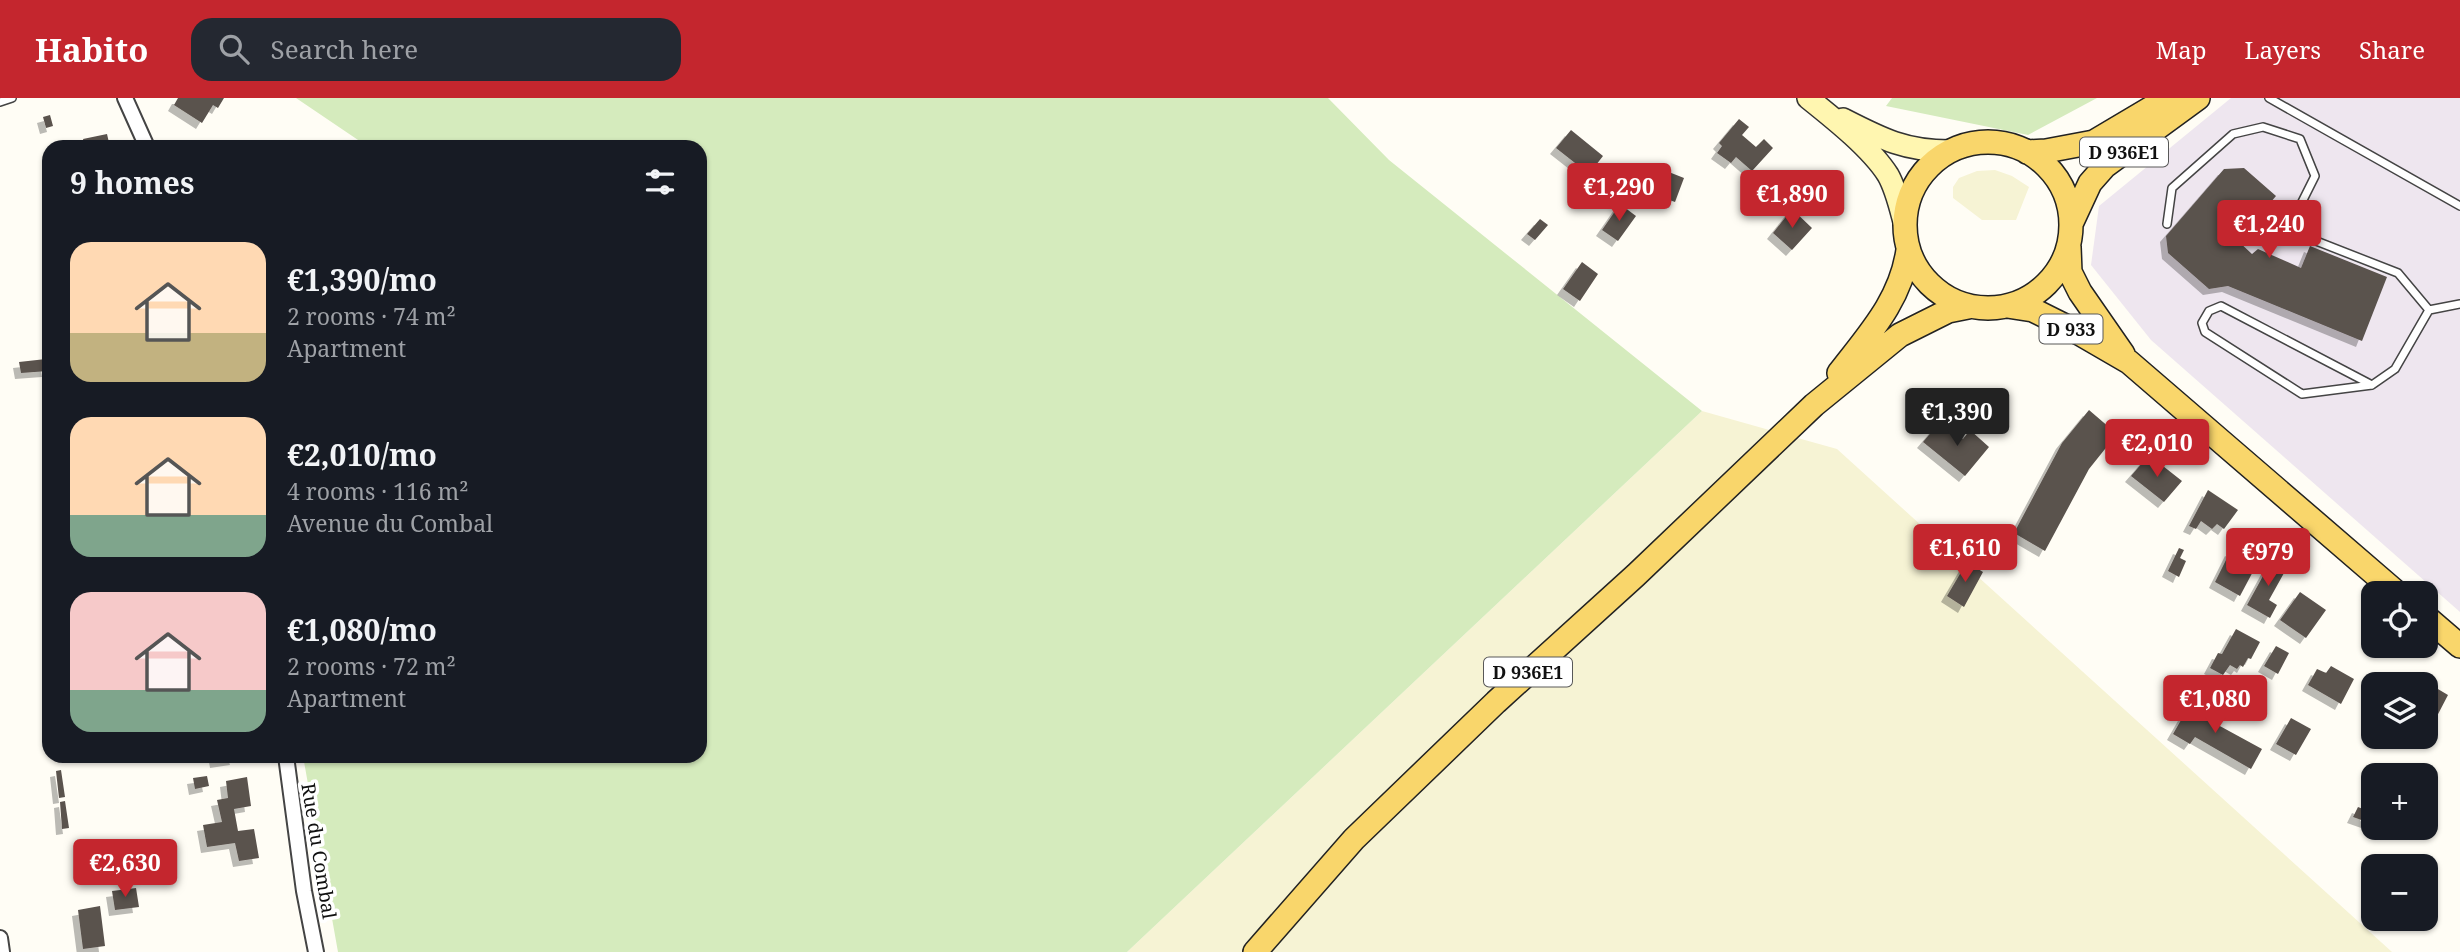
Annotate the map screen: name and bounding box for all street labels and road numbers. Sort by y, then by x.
road number: D 936E1 [2080,138,2168,166]
road number: D 933 [2039,314,2102,344]
road number: D 936E1 [1484,658,1572,686]
street label: Rue du Combal [295,781,343,921]

